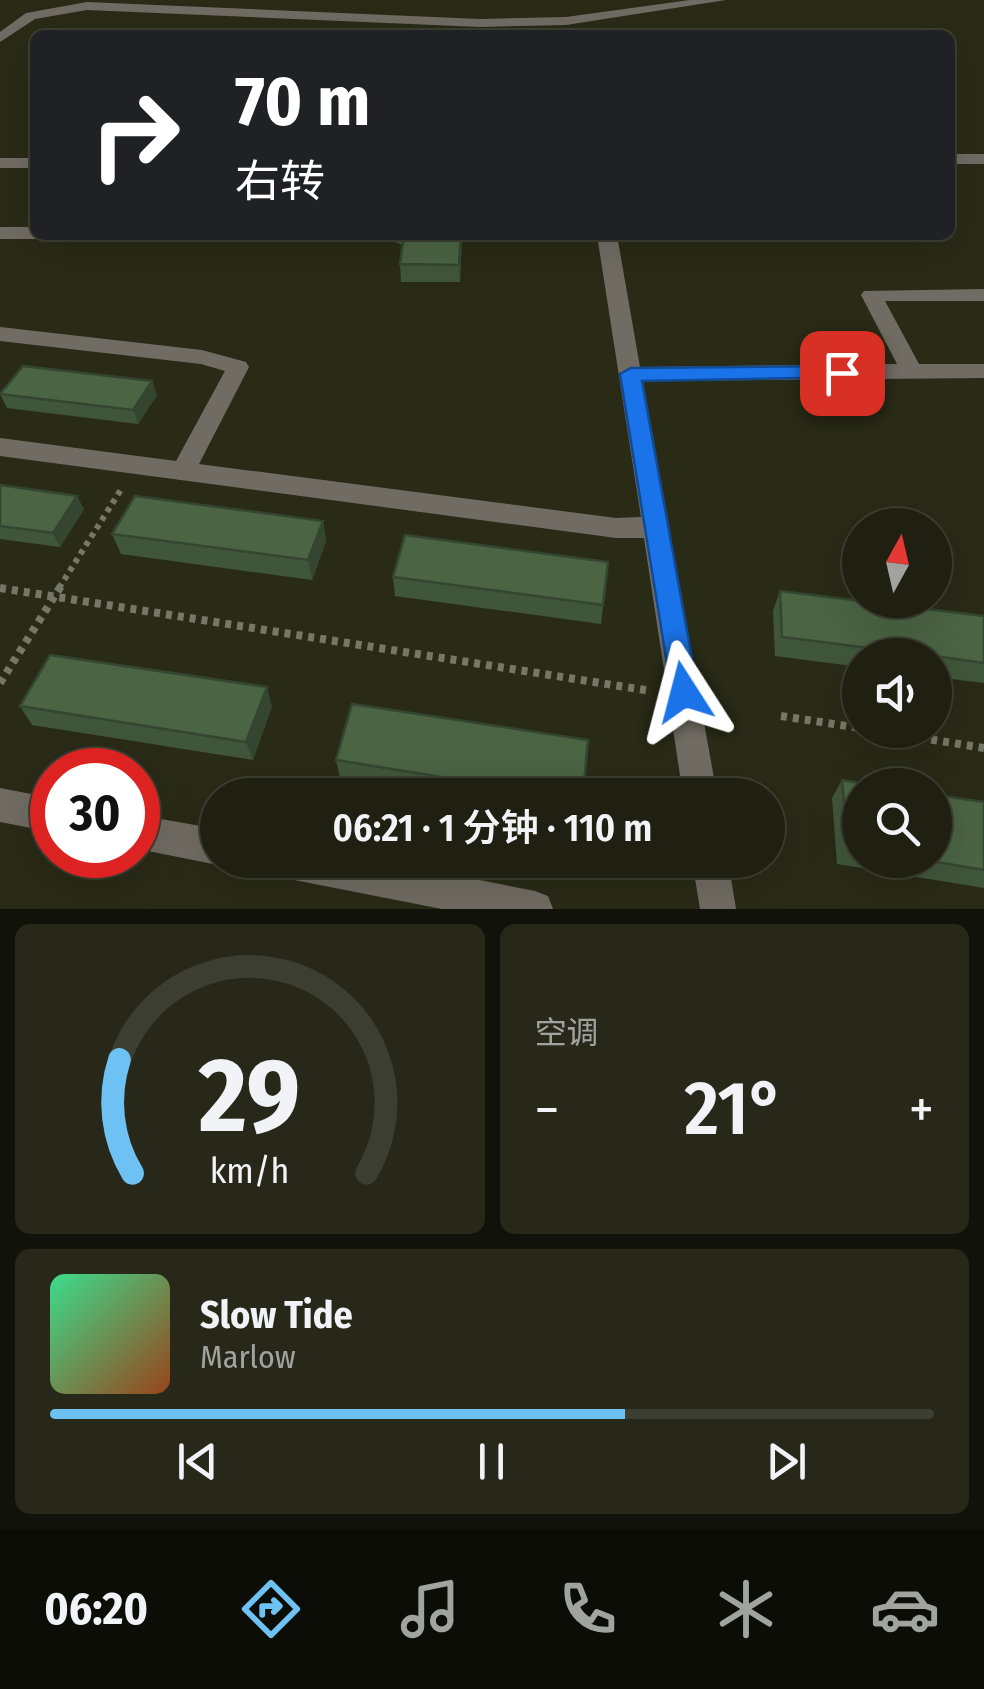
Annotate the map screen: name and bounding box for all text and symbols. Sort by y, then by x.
text: 70 m [235,60,370,144]
icon: right [70,70,200,200]
text: 右转 [235,155,325,209]
pin [800,331,885,416]
icon: arrive [815,346,870,401]
north arrow [842,508,952,618]
map controls [842,508,952,878]
button: sound [842,638,952,748]
position arrow [632,640,736,744]
speed limit sign: 30 [30,748,160,878]
button: search [842,768,952,878]
text: 06:21 · 1 分钟 · 110 m [333,805,652,851]
text: 空调 [535,1014,599,1052]
text: 29 [198,1034,300,1159]
text: 21° [684,1064,784,1154]
text: − [535,1077,559,1143]
text: + [909,1077,934,1143]
text: km/h [210,1150,290,1192]
text: Slow Tide [200,1292,353,1338]
text: Marlow [200,1338,296,1376]
icon: previous [170,1434,225,1489]
icon: pause [464,1434,519,1489]
icon: next [759,1434,814,1489]
icon: directions [236,1574,306,1644]
icon: music [395,1574,465,1644]
icon: phone [553,1574,623,1644]
icon: climate [711,1574,781,1644]
icon: car [870,1574,940,1644]
text: 06:20 [44,1582,148,1636]

